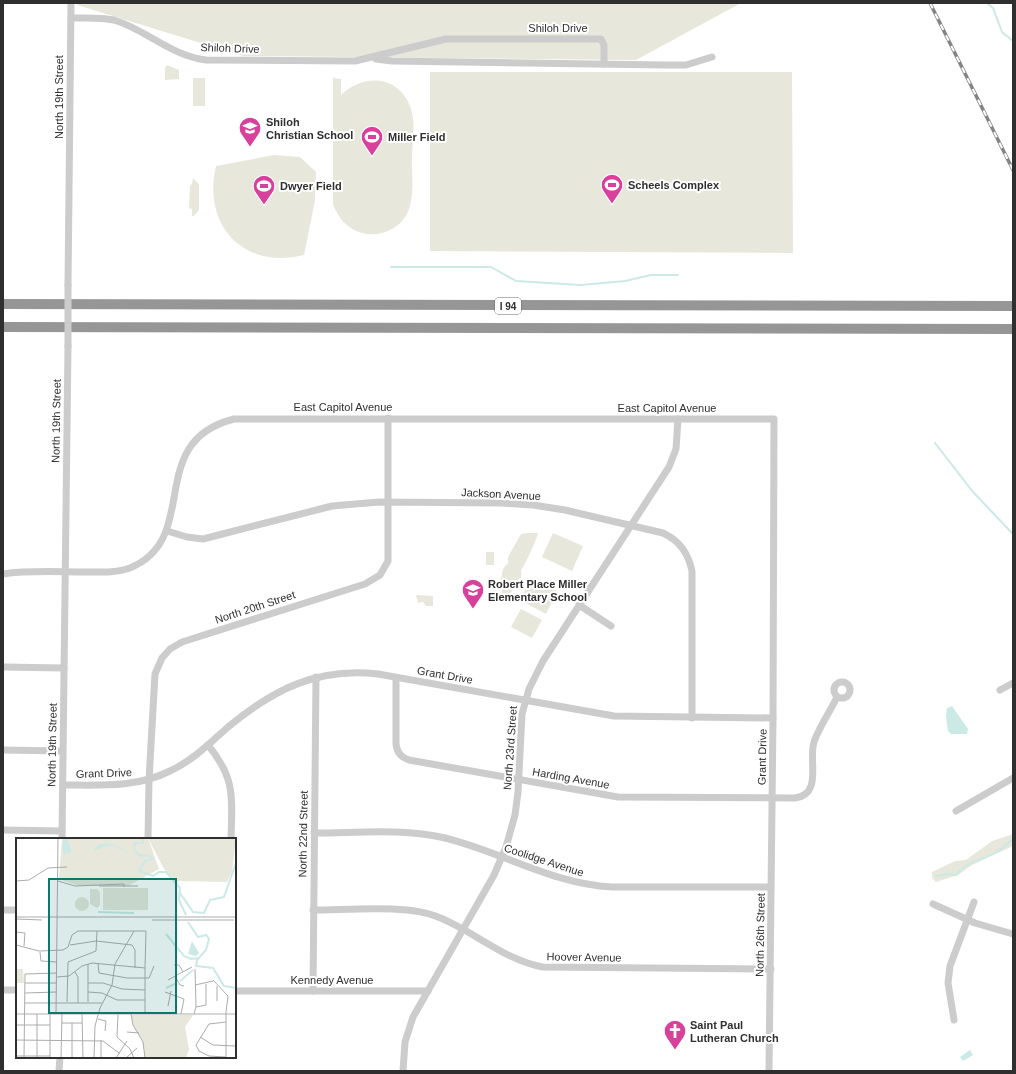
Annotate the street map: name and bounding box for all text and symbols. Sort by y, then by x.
street label: Shiloh Drive [528,22,588,34]
street label: Shiloh Drive [200,41,260,55]
street label: North 19th Street [53,55,65,139]
school or university icon: Shiloh Christian School [237,115,263,148]
place label: Shiloh Christian School [266,116,353,141]
sports icon: Miller Field [359,124,385,157]
place label: Miller Field [388,131,445,143]
sports icon: Scheels Complex [599,172,625,205]
sports icon: Dwyer Field [251,173,277,206]
place label: Scheels Complex [628,179,720,191]
place label: Dwyer Field [280,180,342,192]
road number: I 94 [495,298,521,314]
street label: North 19th Street [49,379,63,463]
street label: East Capitol Avenue [294,401,392,413]
street label: East Capitol Avenue [618,402,716,414]
street label: Jackson Avenue [461,486,541,502]
school or university icon: Robert Place Miller Elementary School [460,577,486,610]
place label: Robert Place Miller Elementary School [488,578,588,603]
street label: North 20th Street [213,588,297,626]
street label: Grant Drive [416,664,474,686]
street label: North 19th Street [45,703,59,787]
street label: North 23rd Street [501,705,519,791]
street label: Grant Drive [756,729,768,785]
street label: Harding Avenue [532,765,610,791]
street label: Grant Drive [76,766,132,780]
street label: North 22nd Street [296,790,310,878]
inset map [16,838,236,1058]
street label: Coolidge Avenue [503,841,585,879]
street label: North 26th Street [753,893,767,977]
street label: Hoover Avenue [546,950,622,964]
street label: Kennedy Avenue [291,974,373,986]
church icon: Saint Paul Lutheran Church [662,1018,688,1051]
place label: Saint Paul Lutheran Church [690,1019,779,1044]

